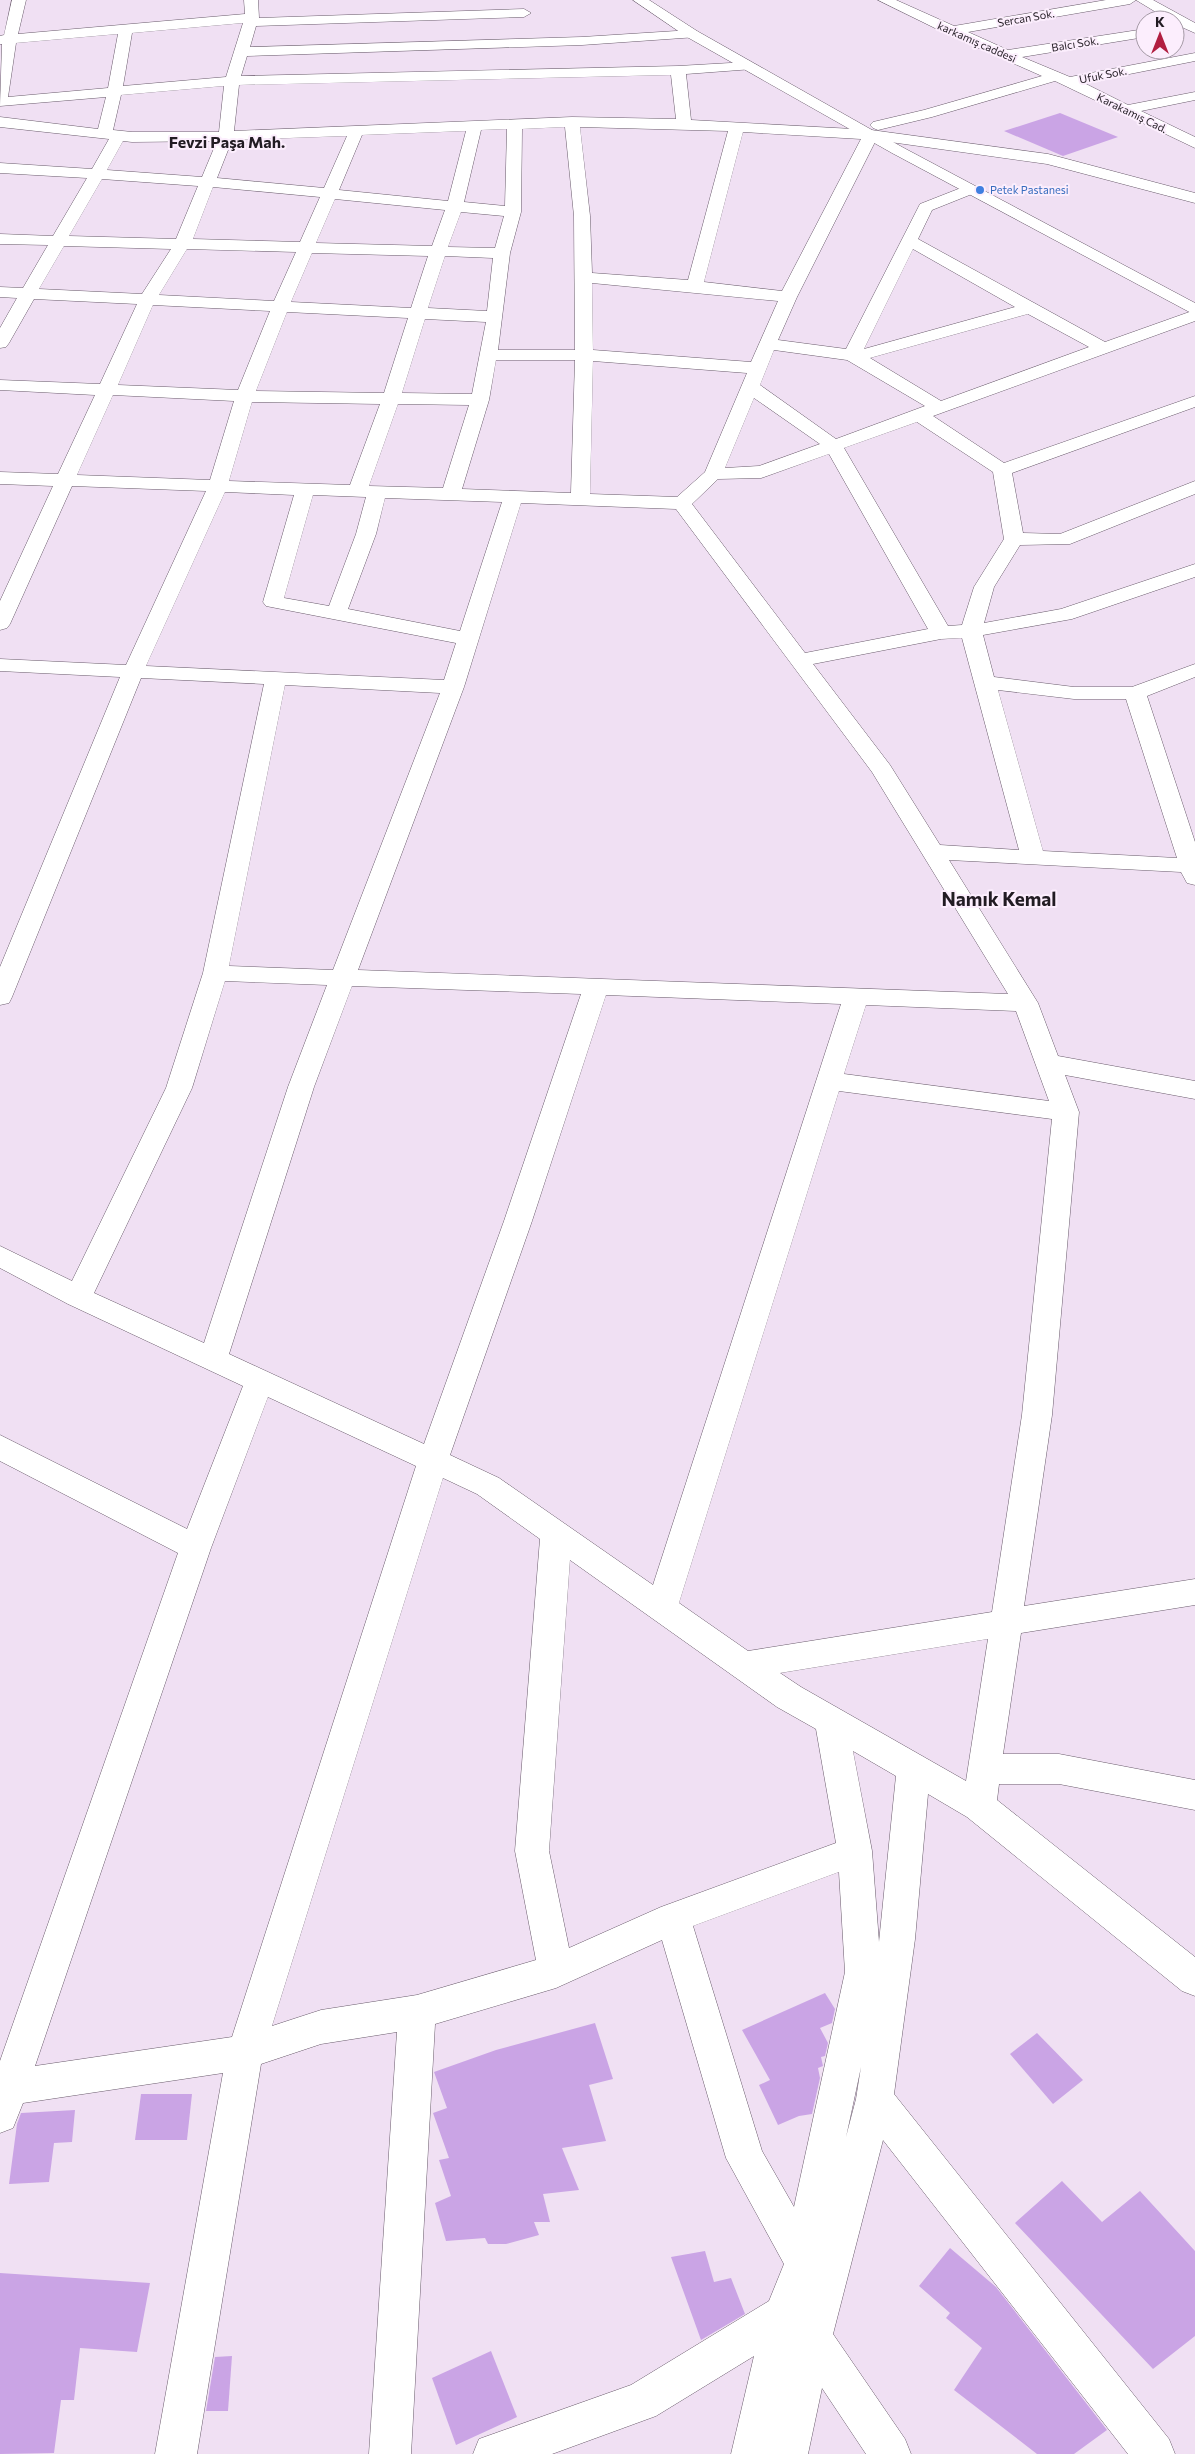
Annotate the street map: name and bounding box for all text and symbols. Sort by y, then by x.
street label: Sercan Sok. [996,6,1056,29]
north arrow [1135,10,1185,60]
text: K [1155,13,1165,30]
street label: karkamış caddesi [936,18,1019,65]
street label: Balcı Sok. [1050,33,1100,54]
street label: Ufuk Sok. [1078,63,1128,85]
street label: Karakamış Cad. [1095,90,1170,135]
district label: Fevzi Paşa Mah. [169,132,285,151]
place label: Petek Pastanesi [990,183,1069,196]
marker: Petek Pastanesi [974,184,986,196]
district label: Namık Kemal [942,887,1056,910]

